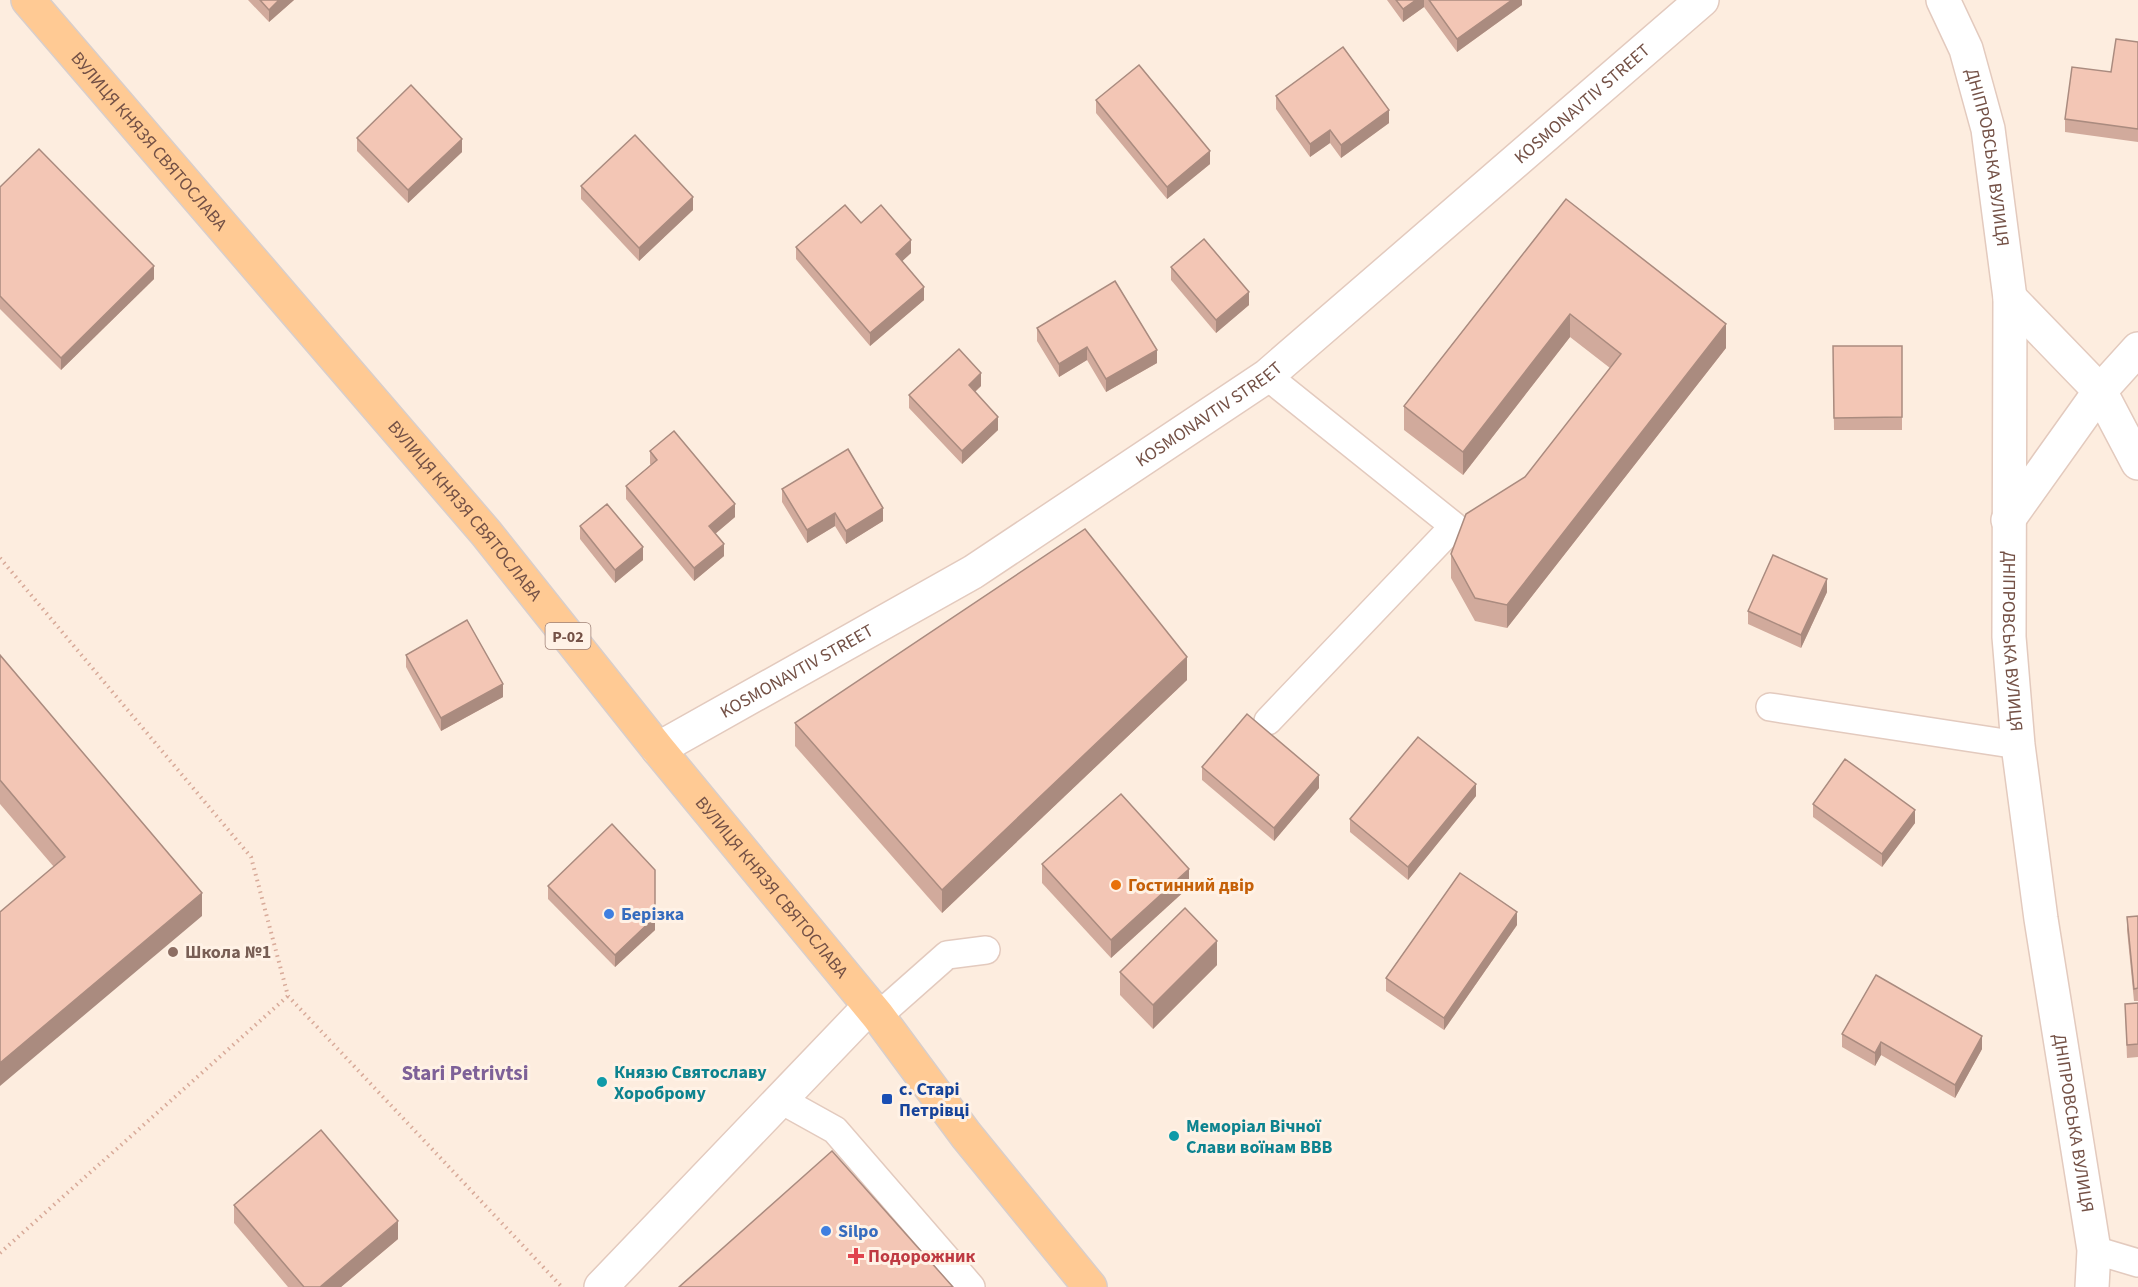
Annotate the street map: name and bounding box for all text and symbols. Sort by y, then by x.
street label: KOSMONAVTIV STREET [1509,38,1656,170]
street label: ВУЛИЦЯ КНЯЗЯ СВЯТОСЛАВА [65,47,233,236]
street label: ДНІПРОВСЬКА ВУЛИЦЯ [1959,66,2015,248]
street label: KOSMONAVTIV STREET [1131,356,1288,473]
street label: ВУЛИЦЯ КНЯЗЯ СВЯТОСЛАВА [382,415,548,607]
street label: ДНІПРОВСЬКА ВУЛИЦЯ [1996,551,2029,733]
street label: KOSMONAVTIV STREET [716,618,878,725]
road number: Р-02 [546,623,590,649]
street label: ВУЛИЦЯ КНЯЗЯ СВЯТОСЛАВА [689,791,854,984]
place label: Гостинний двір [1128,873,1254,898]
marker: Гостинний двір [1109,878,1123,892]
place label: Берізка [621,902,684,927]
marker: Берізка [602,907,616,921]
place label: Школа №1 [185,940,271,965]
marker: Школа №1 [166,945,180,959]
street label: ДНІПРОВСЬКА ВУЛИЦЯ [2047,1032,2100,1214]
district label: Stari Petrivtsi [402,1058,528,1088]
place label: Князю Святославу Хороброму [614,1060,767,1106]
marker: Князю Святославу Хороброму [595,1075,609,1089]
place label: с. Старі Петрівці [899,1077,969,1123]
marker: с. Старі Петрівці [880,1092,894,1106]
place label: Меморіал Вічної Слави воїнам ВВВ [1186,1114,1333,1160]
marker: Меморіал Вічної Слави воїнам ВВВ [1167,1129,1181,1143]
place label: Silpo [838,1219,878,1244]
marker: Silpo [819,1224,833,1238]
place label: Подорожник [868,1244,975,1269]
marker: Подорожник [849,1249,863,1263]

